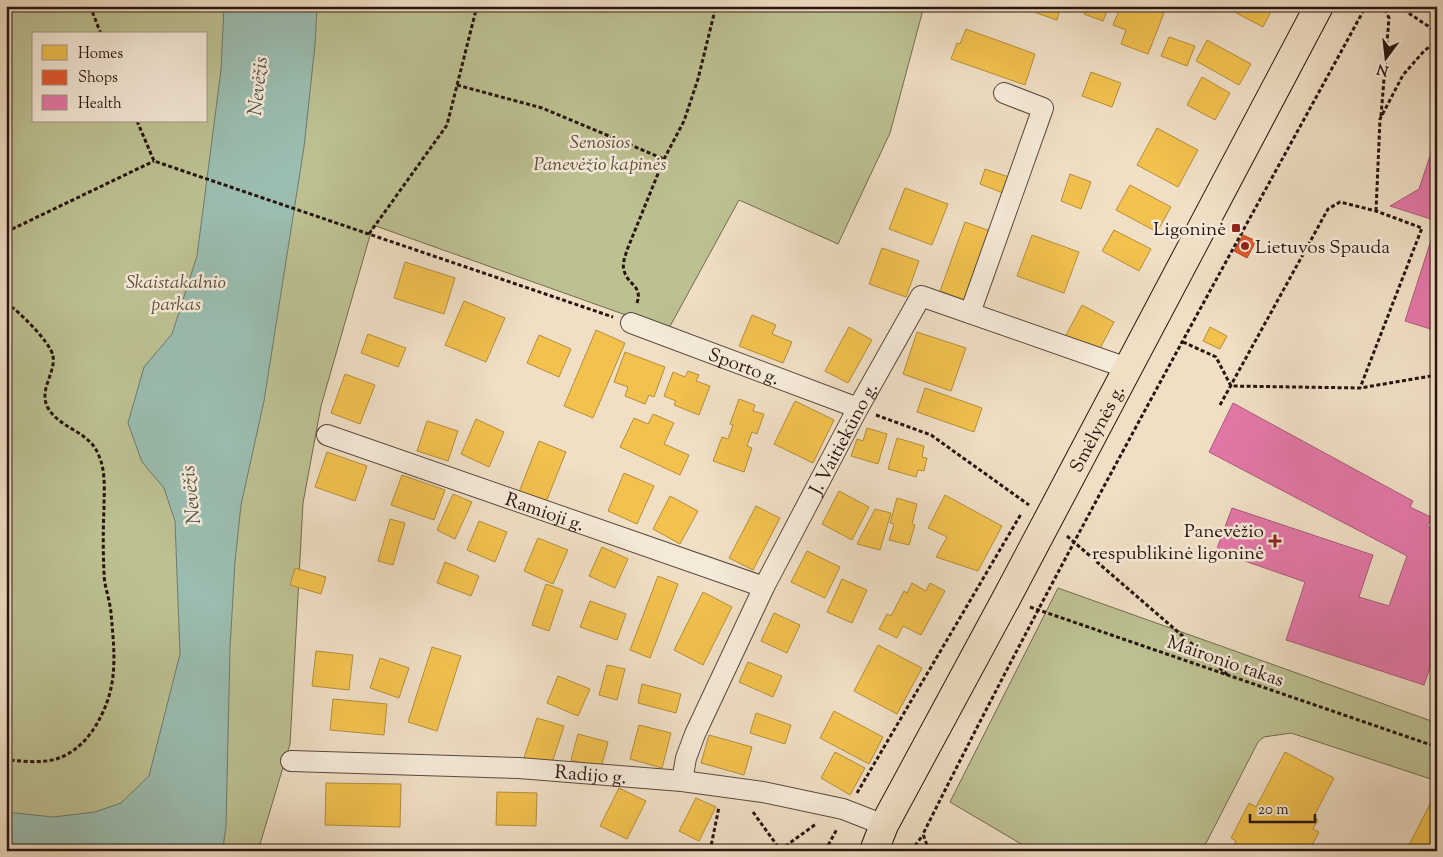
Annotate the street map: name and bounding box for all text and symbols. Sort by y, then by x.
legend [32,32,208,122]
north arrow [1360,32,1410,82]
text: Homes [78,44,123,65]
water label: Nevėžis [242,55,277,117]
text: N [1375,58,1391,80]
text: Shops [78,68,118,89]
text: Health [78,94,122,115]
park label: Senosios Panevėžio kapinės [534,130,666,179]
place label: Ligoninė [1153,217,1226,244]
marker: Ligoninė [1230,222,1242,234]
place label: Lietuvos Spauda [1255,235,1390,262]
marker: Lietuvos Spauda [1239,240,1251,252]
park label: Skaistakalnio parkas [126,270,226,319]
street label: Sporto g. [704,342,783,393]
street label: J. Vaitiekūno g. [803,378,886,501]
street label: Smėlynės g. [1064,381,1133,478]
water label: Nevėžis [175,463,210,526]
street label: Ramioji g. [501,487,588,540]
place label: Panevėžio respublikinė ligoninė [1092,519,1264,568]
marker: Panevėžio respublikinė ligoninė [1268,534,1282,548]
street label: Maironio takas [1163,630,1287,695]
street label: Radijo g. [553,760,627,793]
scale bar [1250,792,1316,824]
text: 20 m [1258,800,1289,821]

